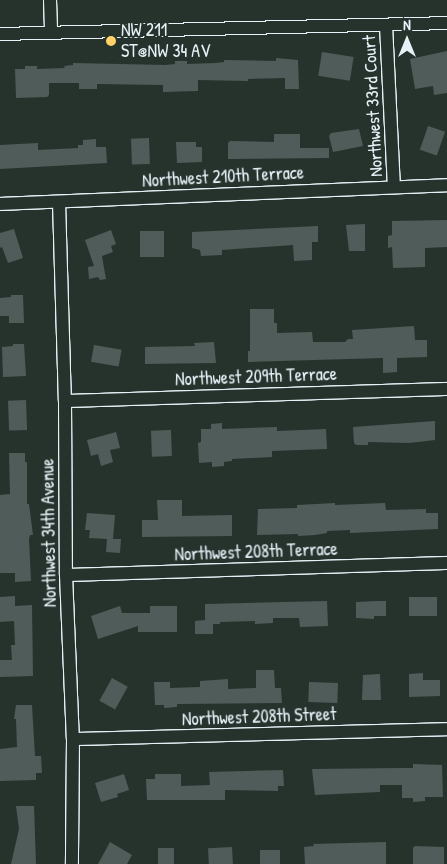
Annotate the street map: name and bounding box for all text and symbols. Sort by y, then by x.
north arrow [382,15,432,65]
text: N [403,15,411,34]
place label: NW 211 ST@NW 34 AV [121,20,210,62]
marker: NW 211 ST@NW 34 AV [105,35,117,47]
street label: Northwest 33rd Court [359,35,387,177]
street label: Northwest 210th Terrace [142,162,304,192]
street label: Northwest 209th Terrace [175,363,337,391]
street label: Northwest 34th Avenue [37,459,61,607]
street label: Northwest 208th Terrace [174,538,338,566]
street label: Northwest 208th Street [181,704,337,730]

